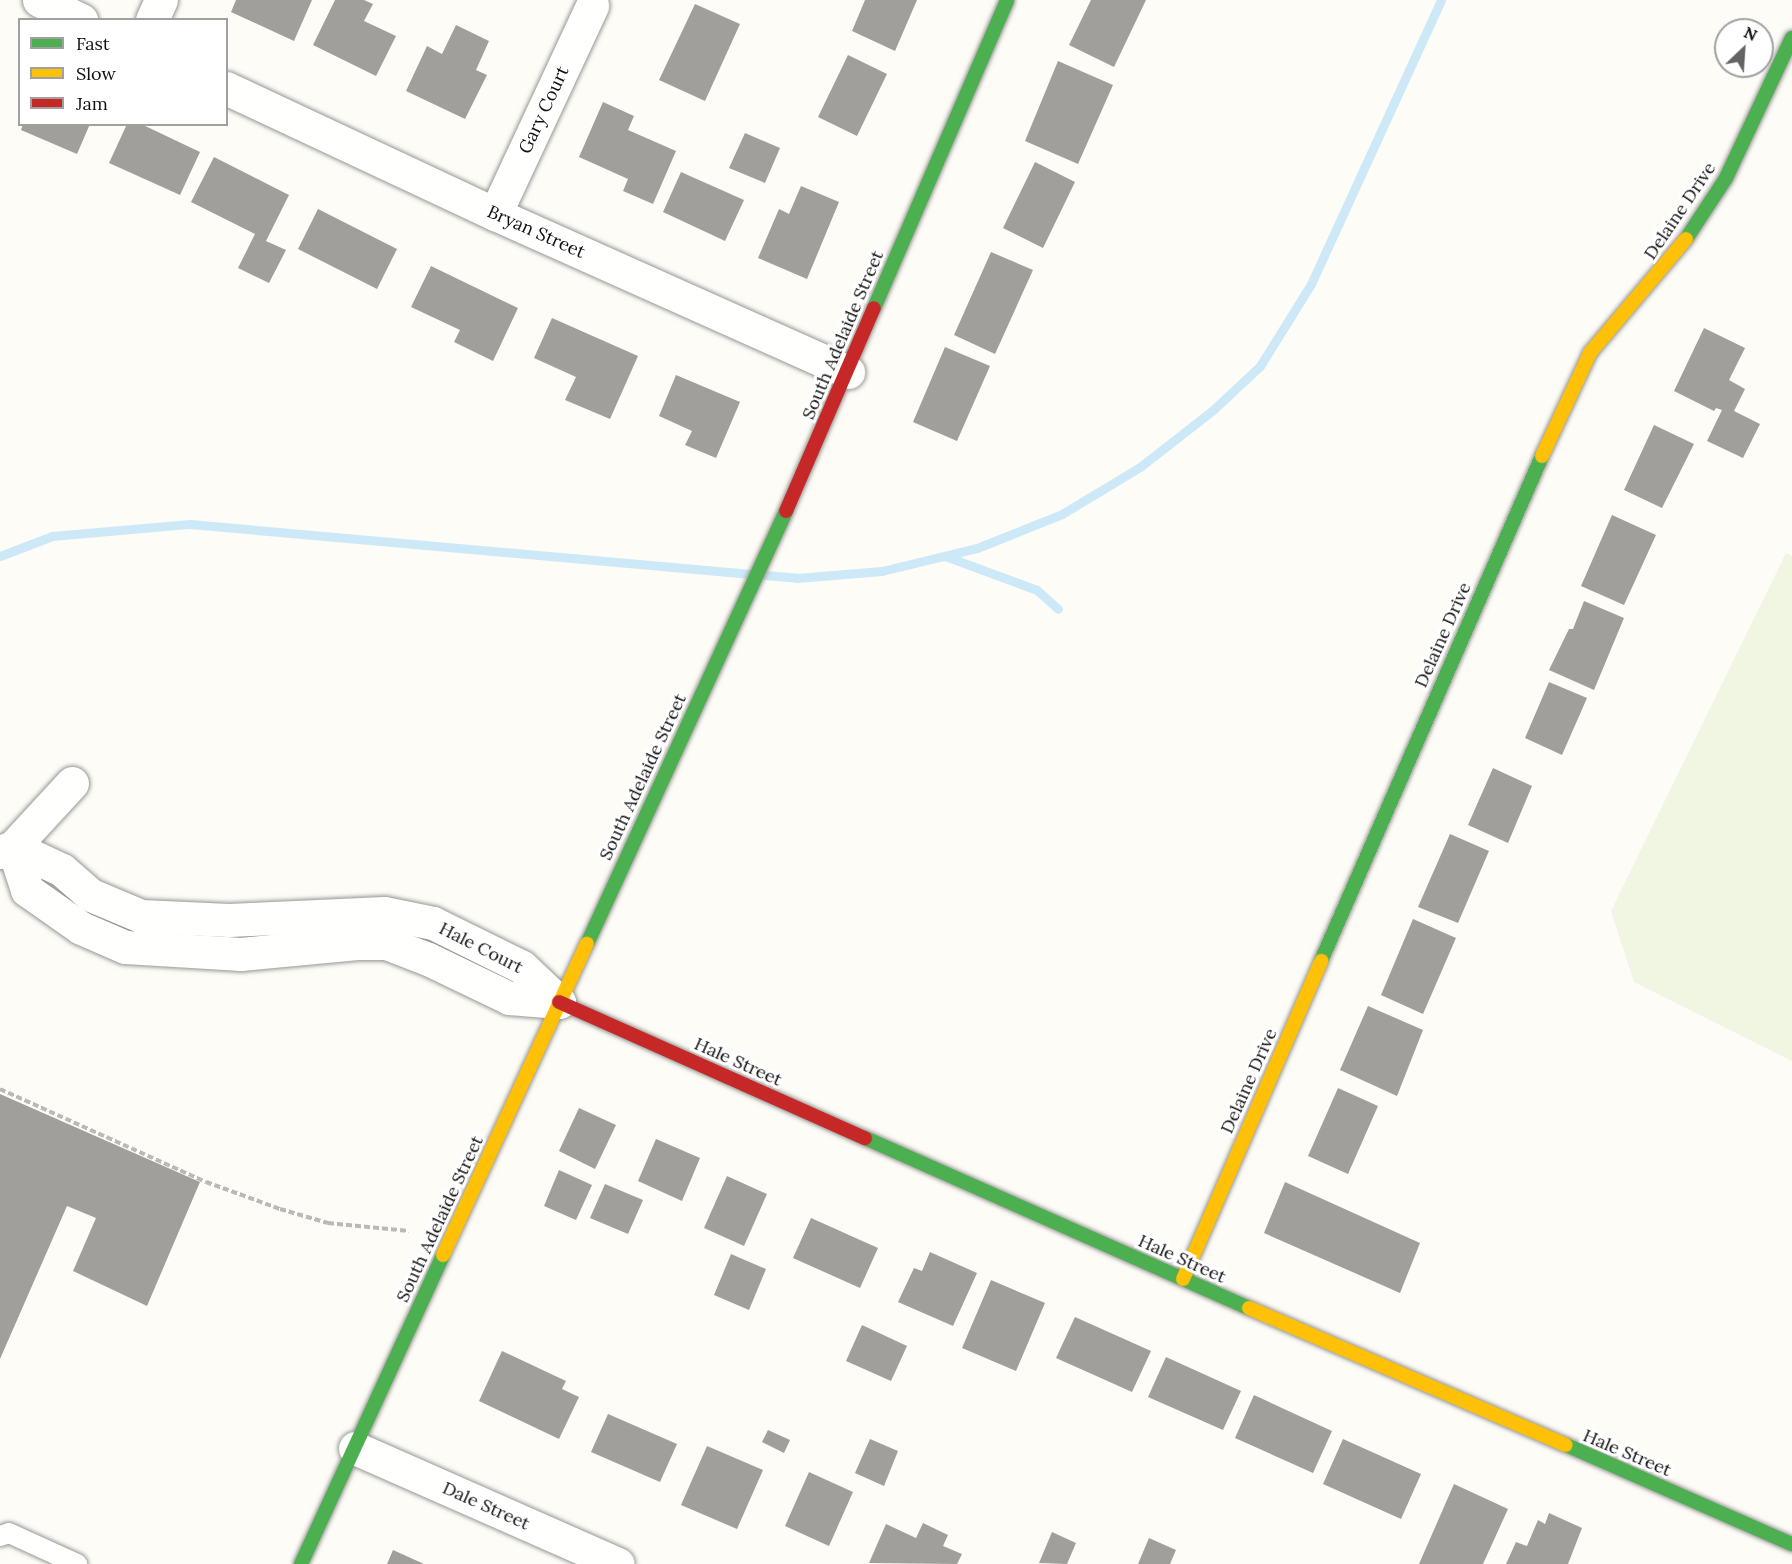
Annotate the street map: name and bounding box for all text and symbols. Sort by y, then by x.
legend [18,18,228,126]
north arrow [1714,18,1774,78]
text: N [1741,22,1761,45]
text: Fast [76,32,110,55]
text: Slow [76,62,116,85]
street label: Gary Court [514,63,574,157]
text: Jam [76,92,108,115]
street label: Delaine Drive [1639,158,1721,264]
street label: Bryan Street [484,201,588,263]
street label: South Adelaide Street [798,247,888,423]
street label: Delaine Drive [1410,579,1476,691]
street label: South Adelaide Street [595,690,691,864]
street label: Hale Court [435,918,527,978]
street label: Delaine Drive [1216,1025,1282,1137]
street label: Hale Street [691,1033,785,1091]
street label: South Adelaide Street [392,1132,488,1306]
street label: Hale Street [1135,1230,1229,1288]
street label: Hale Street [1580,1425,1674,1481]
street label: Dale Street [439,1477,533,1535]

